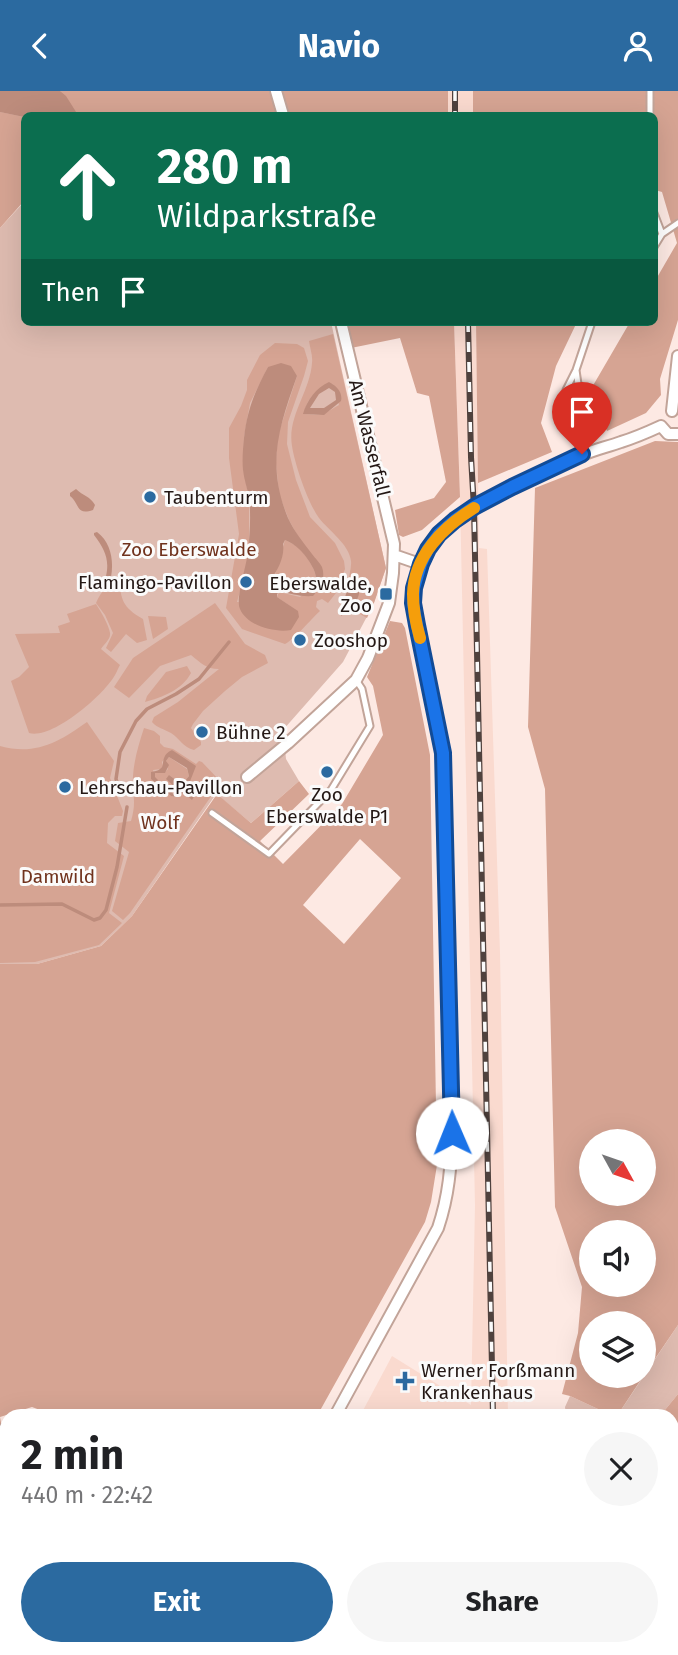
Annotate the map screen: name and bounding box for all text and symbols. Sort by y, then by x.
icon: back [21,27,59,65]
text: Navio [298,27,380,65]
icon: person [619,27,657,65]
text: 280 m [157,137,293,196]
icon: ahead [42,140,133,231]
text: Wildparkstraße [157,197,377,235]
icon: arrive [114,273,152,311]
text: Then [42,277,100,308]
street label: Am Wasserfall [344,377,395,500]
pin [552,382,612,454]
icon: arrive [563,393,601,431]
place label: Taubenturm [164,486,269,509]
marker: Taubenturm [142,489,158,505]
park label: Zoo Eberswalde [121,538,257,561]
place label: Flamingo-Pavillon [78,571,232,594]
place label: Eberswalde, Zoo [269,572,372,617]
marker: Flamingo-Pavillon [238,574,254,590]
marker: Eberswalde, Zoo [378,586,394,602]
place label: Zooshop [314,629,388,652]
marker: Zooshop [292,632,308,648]
place label: Bühne 2 [216,721,286,744]
marker: Bühne 2 [194,724,210,740]
marker: Zoo Eberswalde P1 [319,764,335,780]
place label: Lehrschau-Pavillon [79,776,243,799]
marker: Lehrschau-Pavillon [57,779,73,795]
place label: Zoo Eberswalde P1 [266,783,388,828]
park label: Wolf [141,811,181,834]
park label: Damwild [21,865,95,888]
position arrow [415,1096,489,1170]
north arrow [579,1129,656,1206]
map controls [579,1129,656,1388]
button: sound [579,1220,656,1297]
button: layers [579,1311,656,1388]
place label: Werner Forßmann Krankenhaus [421,1359,575,1404]
marker: Werner Forßmann Krankenhaus [395,1371,415,1391]
text: 2 min [21,1430,124,1480]
button: close [584,1432,658,1506]
text: 440 m · 22:42 [21,1481,153,1509]
button: Exit [21,1562,333,1642]
button: Share [347,1562,658,1642]

